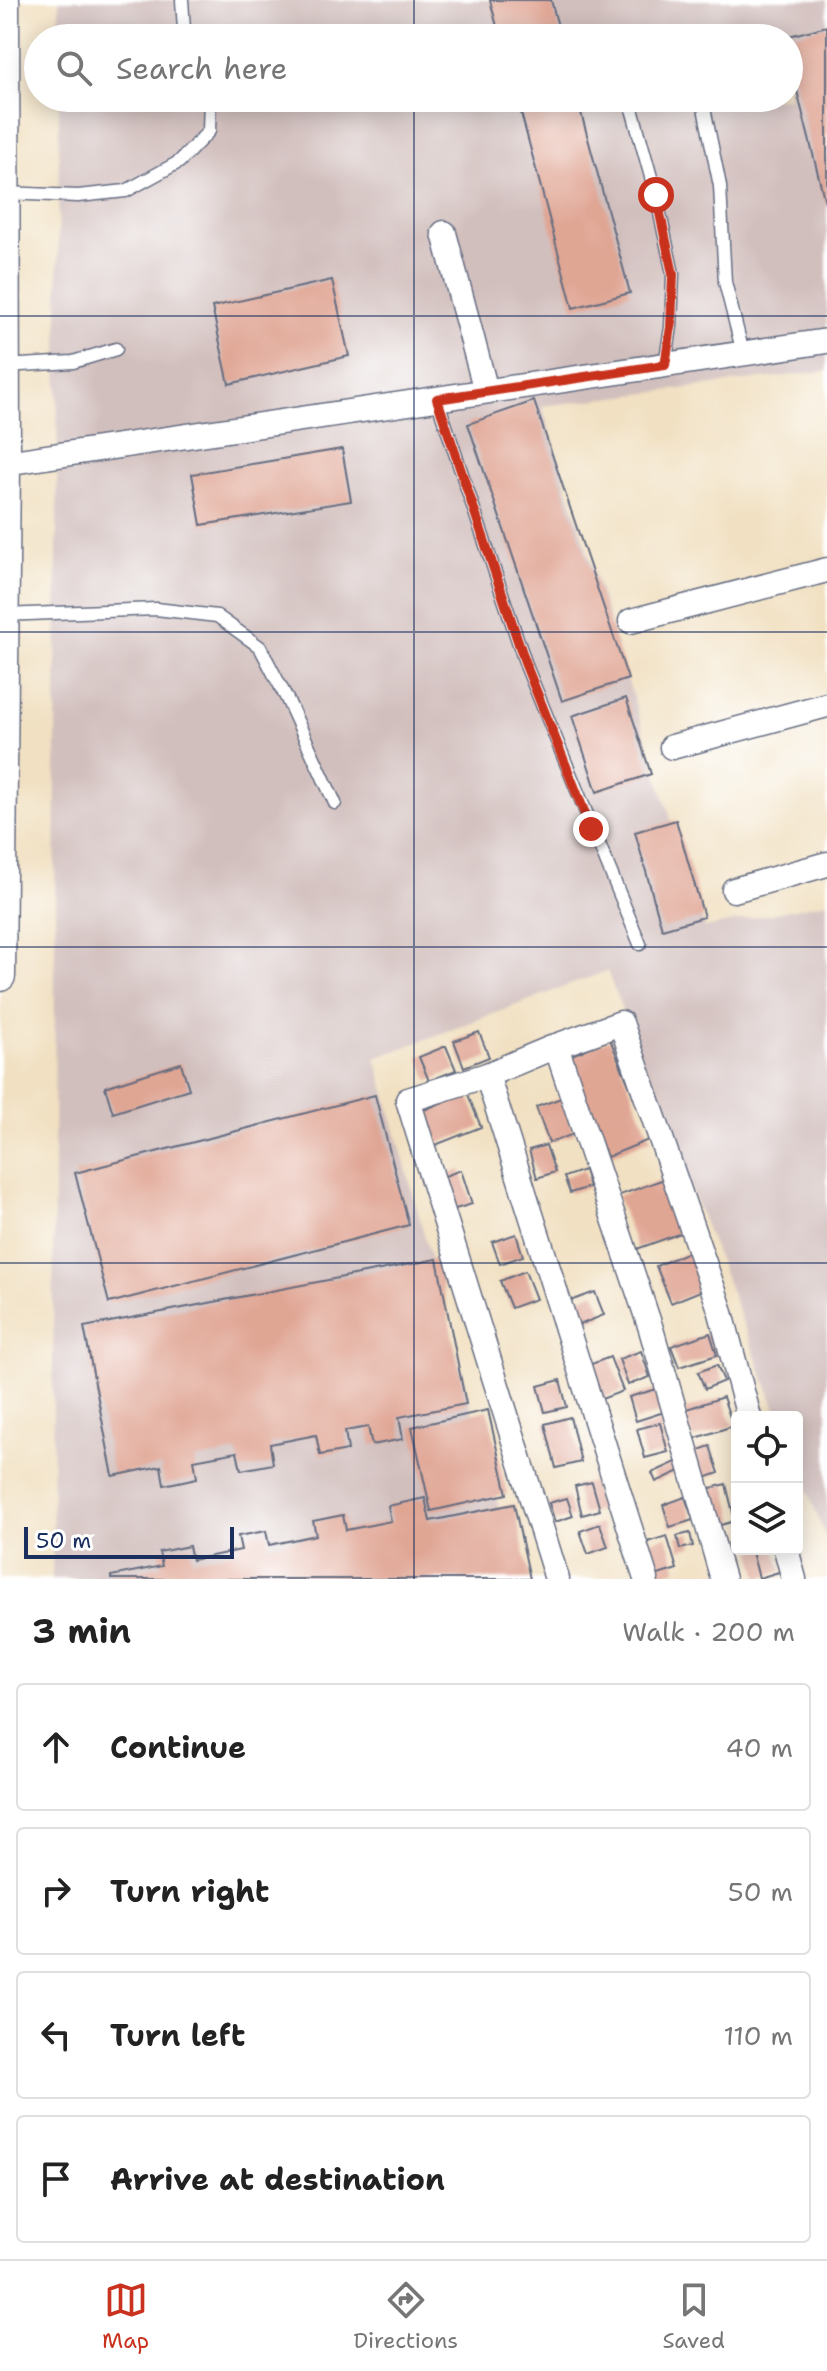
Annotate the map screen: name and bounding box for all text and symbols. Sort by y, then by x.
search box [24,24,803,112]
icon: search [52,46,96,90]
text: Search here [116,48,287,89]
route start [638,177,674,213]
route end [573,811,609,847]
map controls [731,1411,803,1555]
button: locate [731,1411,803,1483]
button: layers [731,1483,803,1555]
scale bar [24,1523,234,1559]
text: 50 m [36,1526,91,1555]
text: 3 min [32,1608,131,1654]
text: Walk · 200 m [622,1614,795,1649]
icon: ahead [34,1725,78,1769]
text: Continue [110,1727,246,1768]
text: 40 m [726,1730,793,1765]
icon: right [34,1869,78,1913]
text: Turn right [110,1871,269,1912]
text: 50 m [728,1874,793,1909]
icon: left [34,2013,78,2057]
text: Turn left [110,2015,245,2056]
text: 110 m [723,2018,793,2053]
icon: arrive [34,2157,78,2201]
text: Arrive at destination [110,2159,445,2200]
tab: Map [102,2278,149,2355]
tab: Directions [353,2278,458,2355]
tab: Saved [662,2278,725,2355]

